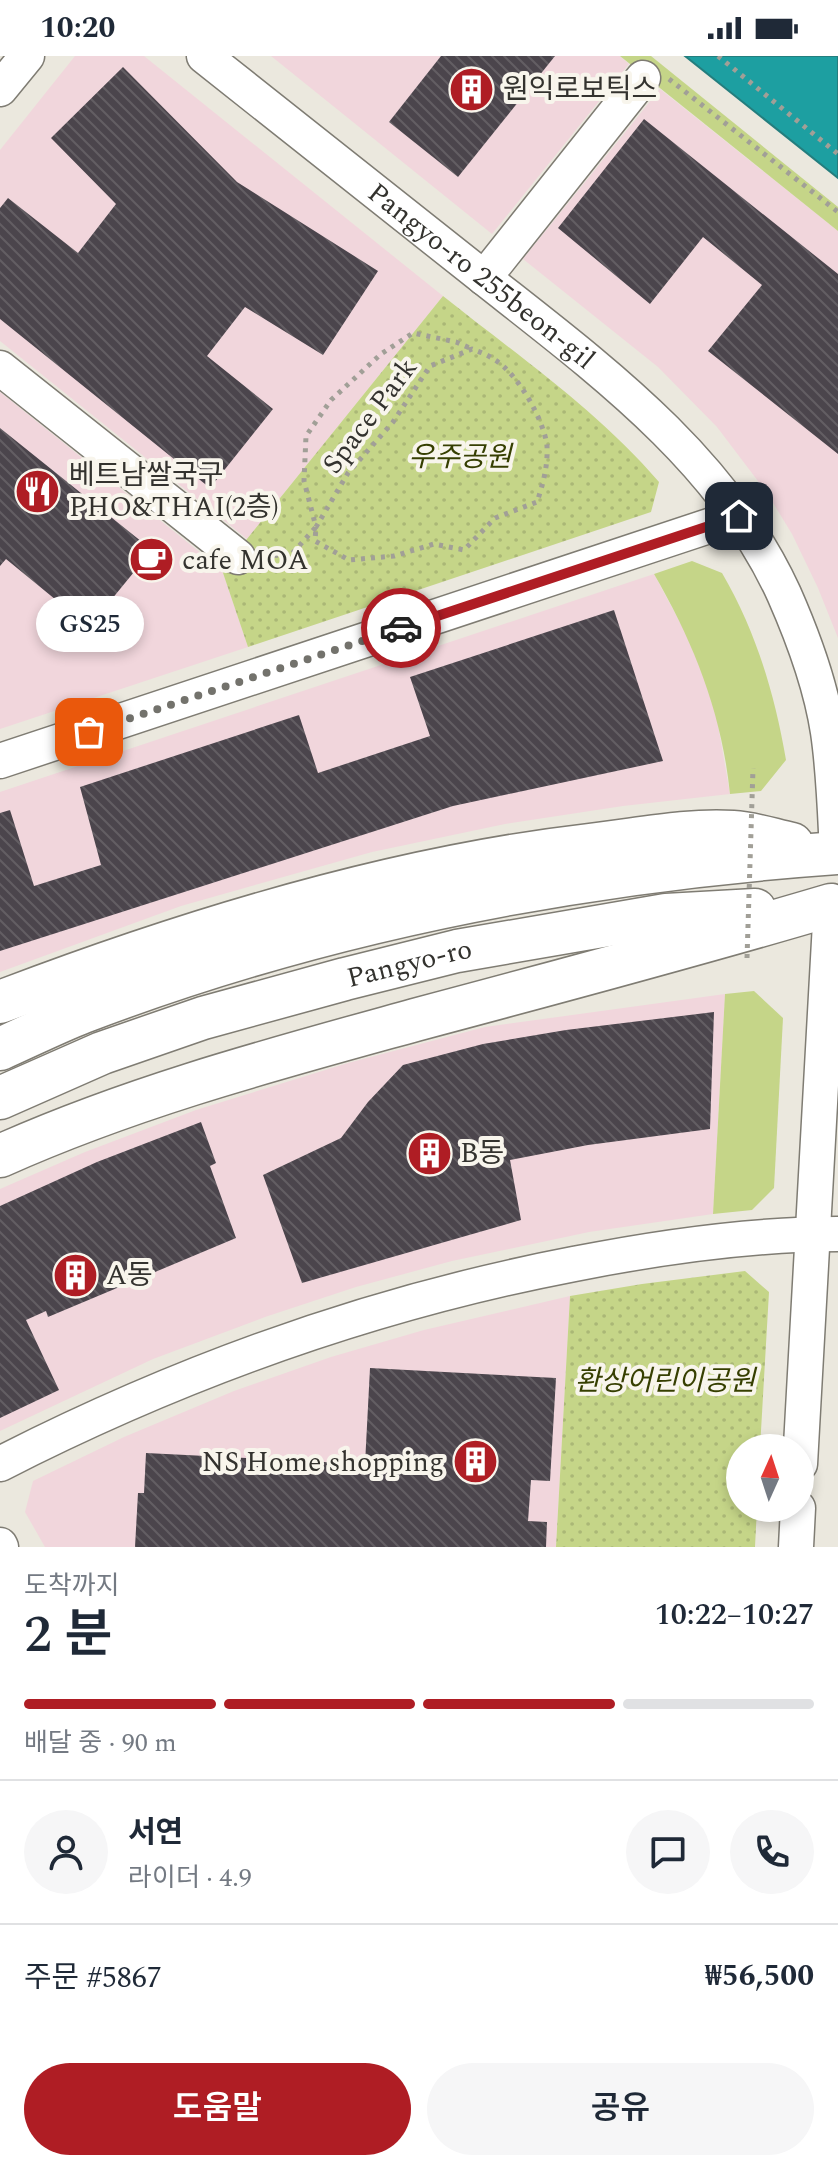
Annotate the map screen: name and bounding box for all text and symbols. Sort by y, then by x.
text: 10:20 [40,5,115,51]
building icon: 원익로보틱스 [448,65,496,113]
place label: 원익로보틱스 [503,68,658,111]
street label: Pangyo-ro 255beon-gil [358,172,605,380]
street label: Space Park [312,349,428,483]
park label: 우주공원 [408,436,514,479]
place label: 베트남쌀국구 PHO&THAI(2층) [69,454,279,529]
restaurant icon: 베트남쌀국구 PHO&THAI(2층) [14,467,62,515]
pin [705,482,773,550]
icon: home [717,494,761,538]
cafe icon: cafe MOA [127,536,175,584]
place label: cafe MOA [182,539,308,582]
courier [361,588,441,668]
callout: GS25 [35,596,143,652]
text: GS25 [59,604,121,644]
icon: car [379,606,423,650]
pin [55,698,123,766]
icon: bag [67,710,111,754]
street label: Pangyo-ro [342,927,475,999]
building icon: B동 [405,1129,453,1177]
place label: B동 [460,1132,504,1175]
building icon: A동 [51,1251,99,1299]
place label: A동 [106,1254,153,1297]
park label: 환상어린이공원 [575,1360,757,1403]
north arrow [726,1434,814,1522]
map controls [726,1434,814,1522]
building icon: NS Home shopping [451,1438,499,1486]
place label: NS Home shopping [202,1441,444,1484]
text: 도착까지 [24,1566,120,1606]
text: 10:22–10:27 [655,1592,814,1638]
text: 2 분 [24,1596,113,1675]
text: 배달 중 · 90 m [24,1723,177,1763]
button: person [24,1810,108,1894]
text: 서연 [128,1810,183,1856]
button: chat [626,1810,710,1894]
button: phone [730,1810,814,1894]
text: 라이더 · 4.9 [128,1858,252,1898]
text: ₩56,500 [705,1953,814,1999]
text: 주문 #5867 [24,1955,162,2001]
button: 도움말 [24,2063,411,2155]
button: 공유 [427,2063,814,2155]

